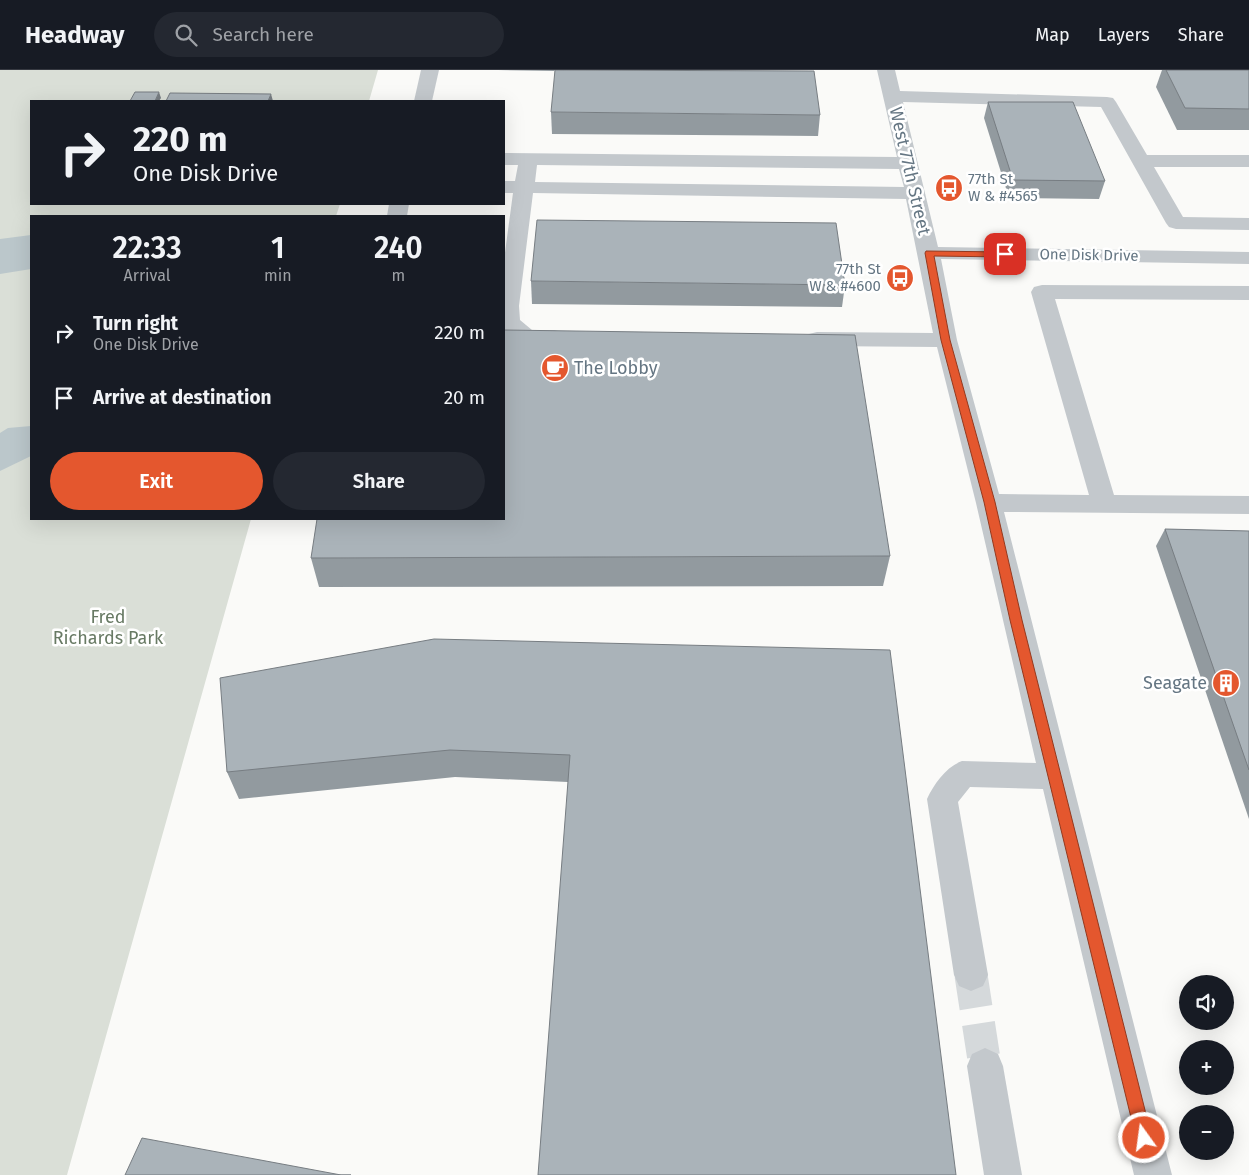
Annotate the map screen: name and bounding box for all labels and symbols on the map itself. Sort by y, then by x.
street label: West 77th Street [885,105,936,238]
place label: 77th St W & #4565 [968,170,1038,205]
bus stop icon: 77th St W & #4565 [934,173,964,203]
pin [984,233,1026,275]
street label: One Disk Drive [1039,245,1139,265]
place label: 77th St W & #4600 [809,260,882,295]
bus stop icon: 77th St W & #4600 [885,263,915,293]
cafe icon: The Lobby [540,353,570,383]
place label: The Lobby [574,357,658,379]
park label: Fred Richards Park [53,606,164,649]
building icon: Seagate [1211,668,1241,698]
place label: Seagate [1143,672,1207,694]
position arrow [1117,1111,1169,1163]

